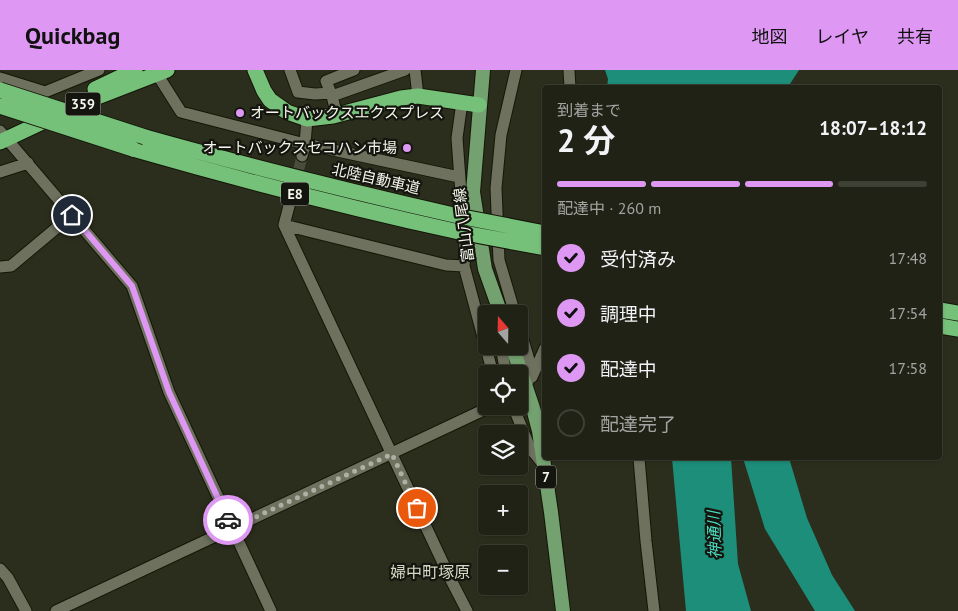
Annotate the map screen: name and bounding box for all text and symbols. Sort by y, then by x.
text: Quickbag [25,20,120,51]
text: 地図 [752,25,788,48]
text: レイヤ [816,25,869,48]
text: 共有 [897,25,933,48]
road number: 359 [66,92,100,116]
text: 到着まで [557,100,621,120]
place label: オートバックスエクスプレス [250,103,444,122]
marker: オートバックスエクスプレス [234,107,246,119]
text: 18:07–18:12 [819,116,927,140]
text: 2 分 [557,119,615,161]
place label: オートバックスセコハン市場 [202,138,397,157]
marker: オートバックスセコハン市場 [401,142,413,154]
street label: 北陸自動車道 [330,159,422,198]
road number: E8 [281,182,309,206]
street label: 富山八尾線 [450,187,478,263]
pin [51,194,93,236]
text: 配達中 · 260 m [557,198,661,218]
icon: home [58,201,86,229]
icon: check [557,244,585,272]
text: 受付済み [600,247,676,271]
text: 17:48 [889,248,927,268]
icon: check [557,299,585,327]
text: 調理中 [600,302,657,326]
text: 17:54 [889,303,927,323]
north arrow [478,305,528,355]
map controls [478,305,528,595]
icon: check [557,354,585,382]
text: 配達中 [600,357,657,381]
text: 17:58 [889,358,927,378]
button: locate [478,365,528,415]
text: 配達完了 [600,412,676,436]
button: layers [478,425,528,475]
road number: 7 [536,466,556,488]
button: + [478,485,528,535]
pin [396,487,438,529]
icon: bag [403,494,431,522]
courier [203,495,253,545]
icon: car [214,506,242,534]
water label: 神通川 [703,509,725,559]
button: − [478,545,528,595]
district label: 婦中町塚原 [390,562,470,582]

